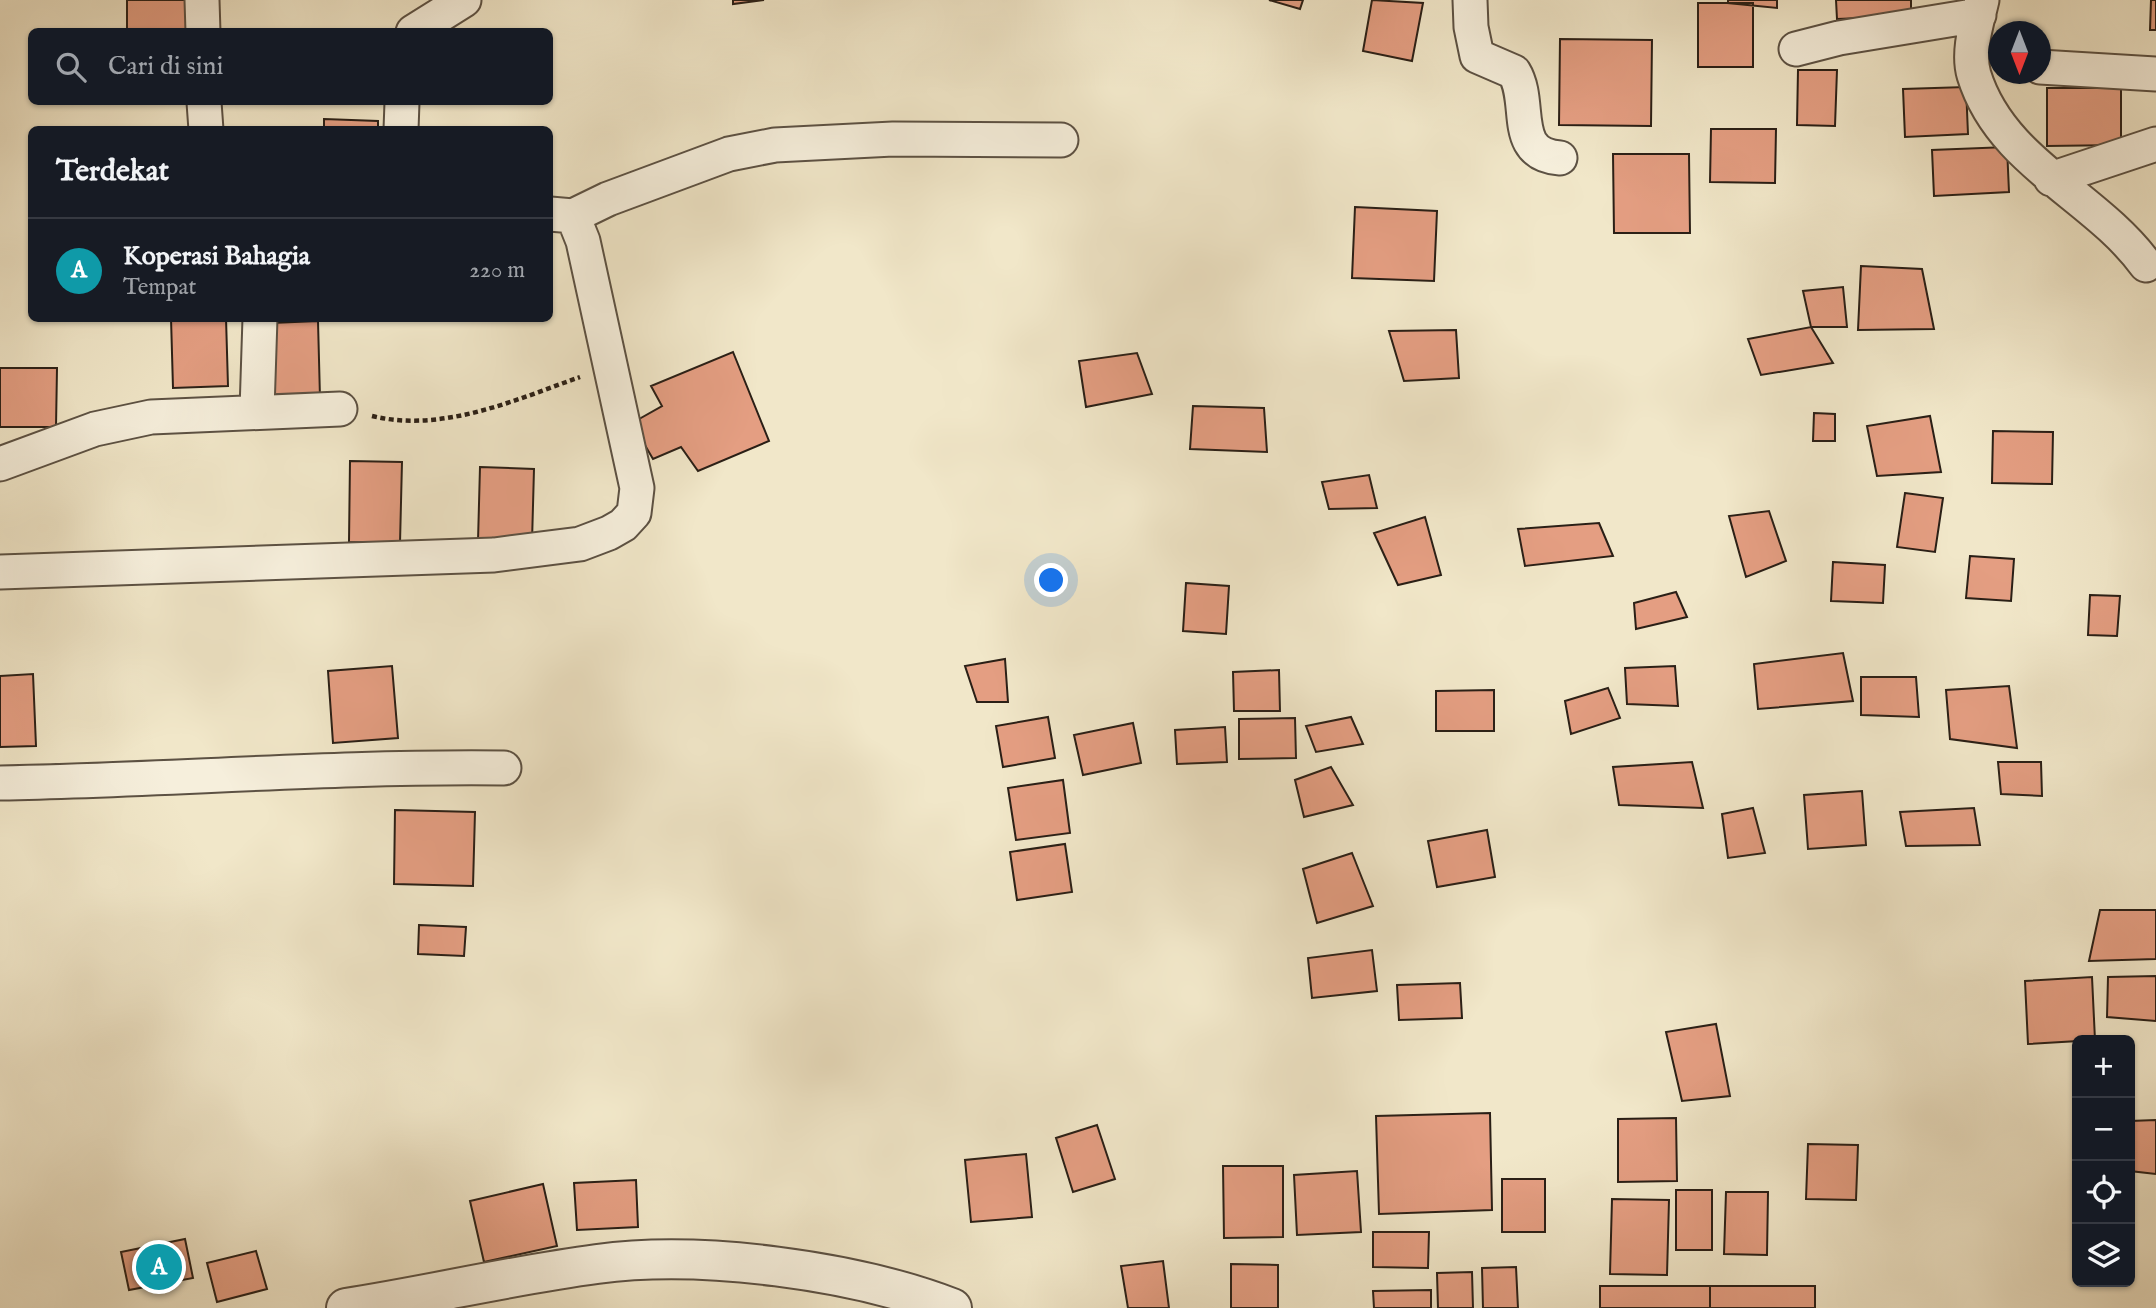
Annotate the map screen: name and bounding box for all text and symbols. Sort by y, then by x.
north arrow [1988,21,2051,84]
search box [28,28,553,105]
icon: search [52,48,90,86]
text: Cari di sini [108,50,223,83]
text: Terdekat [56,153,169,191]
text: Koperasi Bahagia [123,240,310,273]
text: A [71,256,87,285]
text: 220 m [469,256,525,285]
text: Tempat [123,273,196,302]
your location [1034,563,1068,597]
map controls [2072,1035,2135,1287]
button: + [2072,1035,2135,1098]
button: − [2072,1098,2135,1161]
button: locate [2072,1161,2135,1224]
button: layers [2072,1224,2135,1287]
pin: A [136,1241,182,1293]

